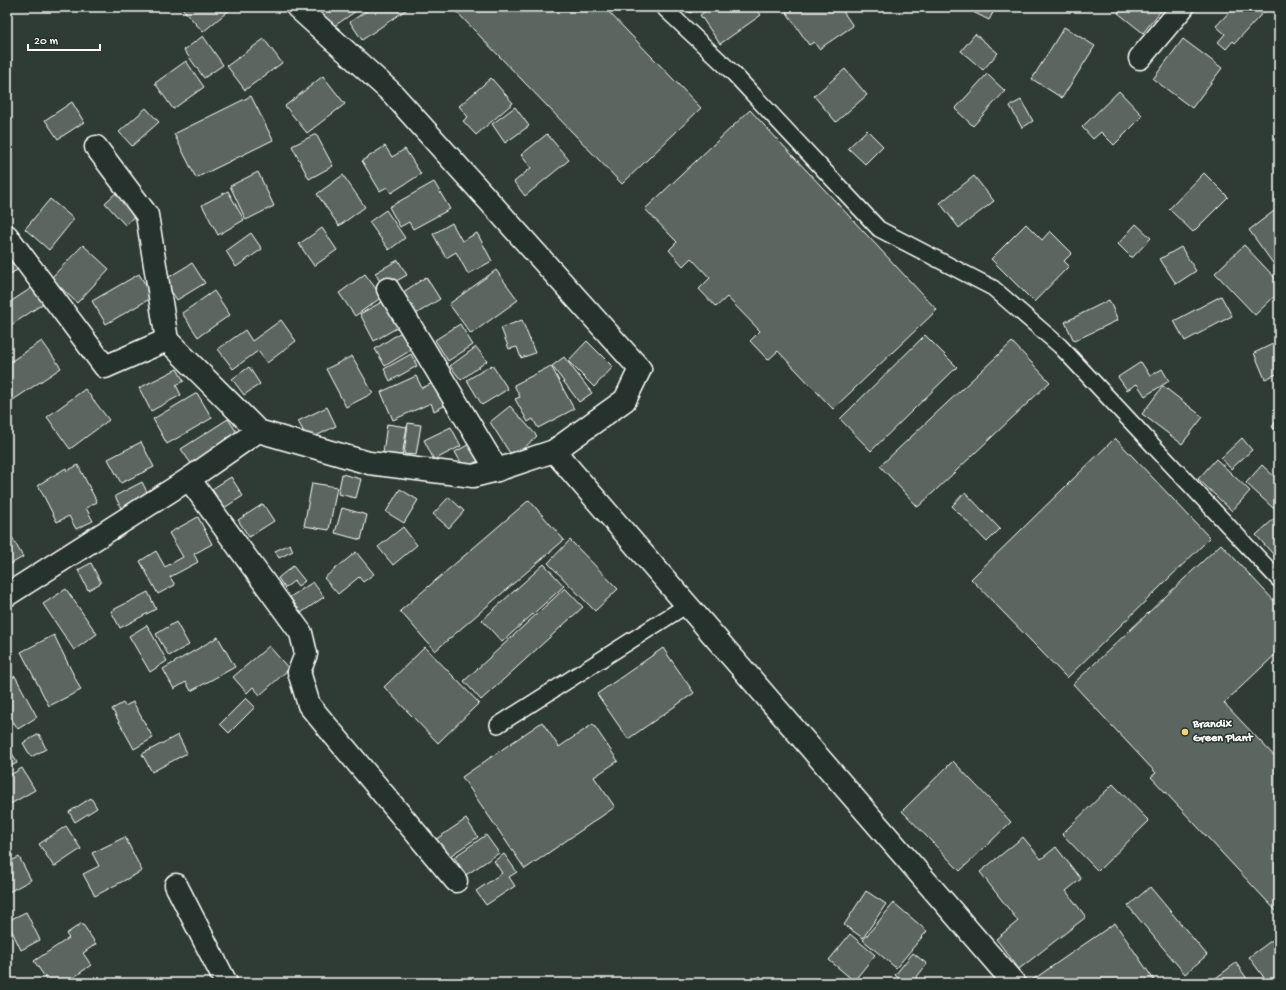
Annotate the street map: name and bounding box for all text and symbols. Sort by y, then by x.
scale bar [28,26,100,52]
text: 20 m [34,35,59,49]
place label: Brandix Green Plant [1192,718,1253,746]
marker: Brandix Green Plant [1180,727,1190,737]

